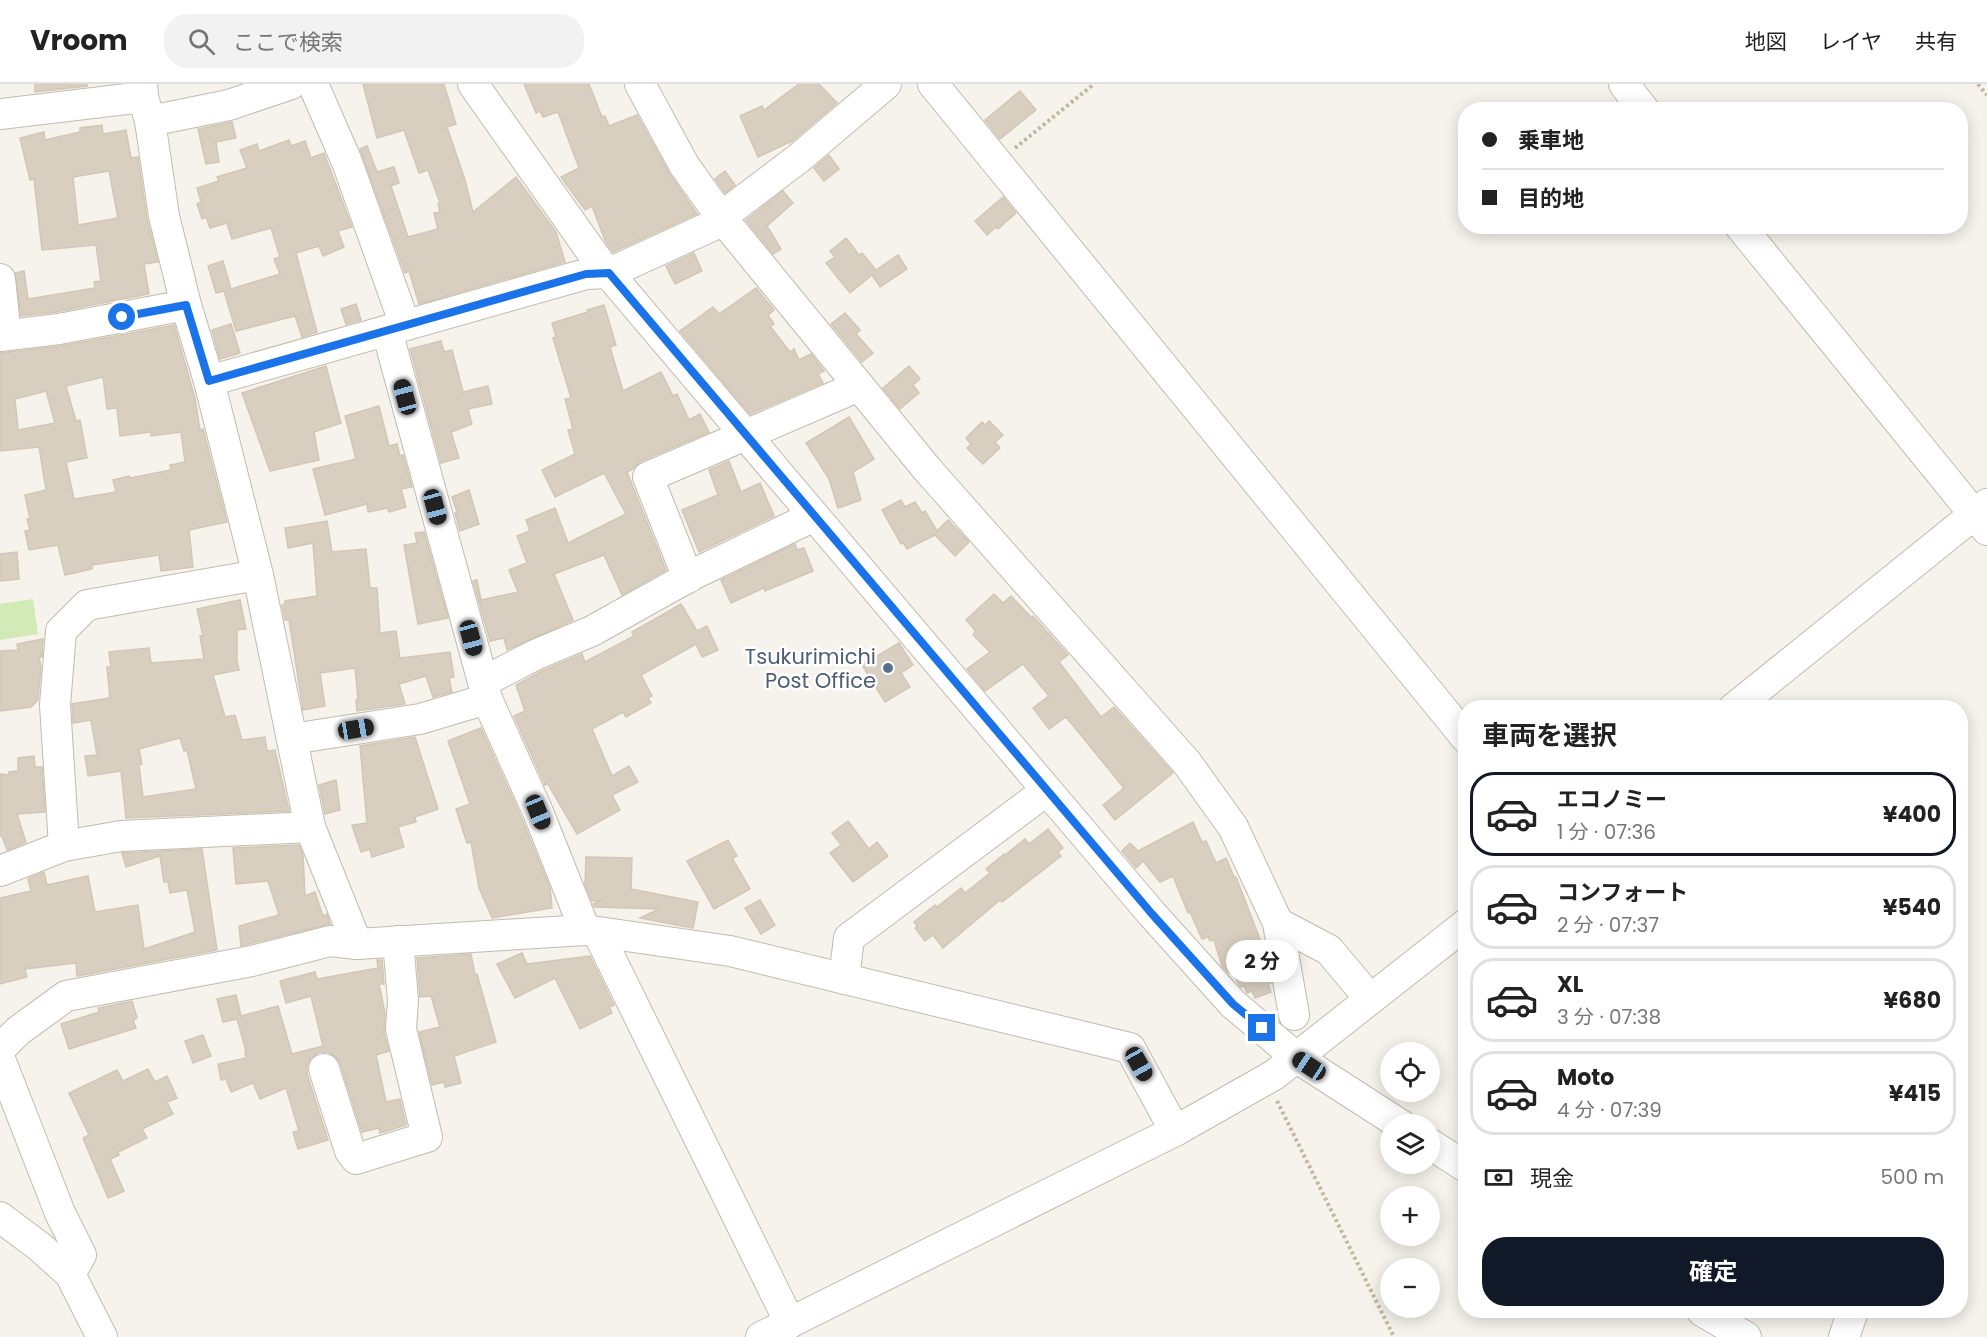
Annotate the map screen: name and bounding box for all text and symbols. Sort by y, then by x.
search box [164,14,584,68]
text: Vroom [30,21,128,60]
icon: search [185,25,218,58]
text: ここで検索 [233,27,343,58]
text: 地図 [1745,27,1787,56]
text: レイヤ [1820,27,1882,56]
text: 共有 [1915,27,1957,56]
text: 乗車地 [1518,125,1584,156]
text: 目的地 [1518,183,1584,214]
route start [108,303,135,330]
car [392,377,418,417]
car [422,487,448,527]
car [458,618,484,658]
place label: Tsukurimichi Post Office [745,642,876,695]
marker: Tsukurimichi Post Office [881,661,895,675]
car [337,717,375,741]
text: 車両を選択 [1482,717,1617,754]
text: エコノミー [1557,784,1667,815]
icon: car [1485,787,1539,841]
car [523,792,553,832]
text: ¥400 [1883,799,1941,830]
text: 1 分 · 07:36 [1557,818,1656,846]
text: コンフォート [1557,877,1688,908]
icon: car [1485,880,1539,934]
text: ¥540 [1883,892,1941,923]
text: 2 分 · 07:37 [1557,911,1659,939]
callout: 2 分 [1226,941,1298,983]
text: 2 分 [1244,947,1280,975]
text: XL [1557,969,1583,1000]
icon: car [1485,973,1539,1027]
text: ¥680 [1884,985,1941,1016]
text: 3 分 · 07:38 [1557,1003,1661,1031]
route end [1248,1014,1275,1041]
map controls [1380,1042,1440,1318]
button: locate [1380,1042,1440,1102]
car [1122,1044,1156,1084]
car [1289,1049,1329,1083]
text: Moto [1557,1062,1614,1093]
icon: car [1485,1066,1539,1120]
text: ¥415 [1889,1078,1941,1109]
text: 4 分 · 07:39 [1557,1096,1662,1124]
button: layers [1380,1114,1440,1174]
icon: cash [1482,1161,1515,1194]
text: 現金 [1530,1163,1574,1194]
text: 500 m [1880,1163,1944,1191]
button: + [1380,1186,1440,1246]
button: 確定 [1482,1237,1944,1306]
button: − [1380,1258,1440,1318]

